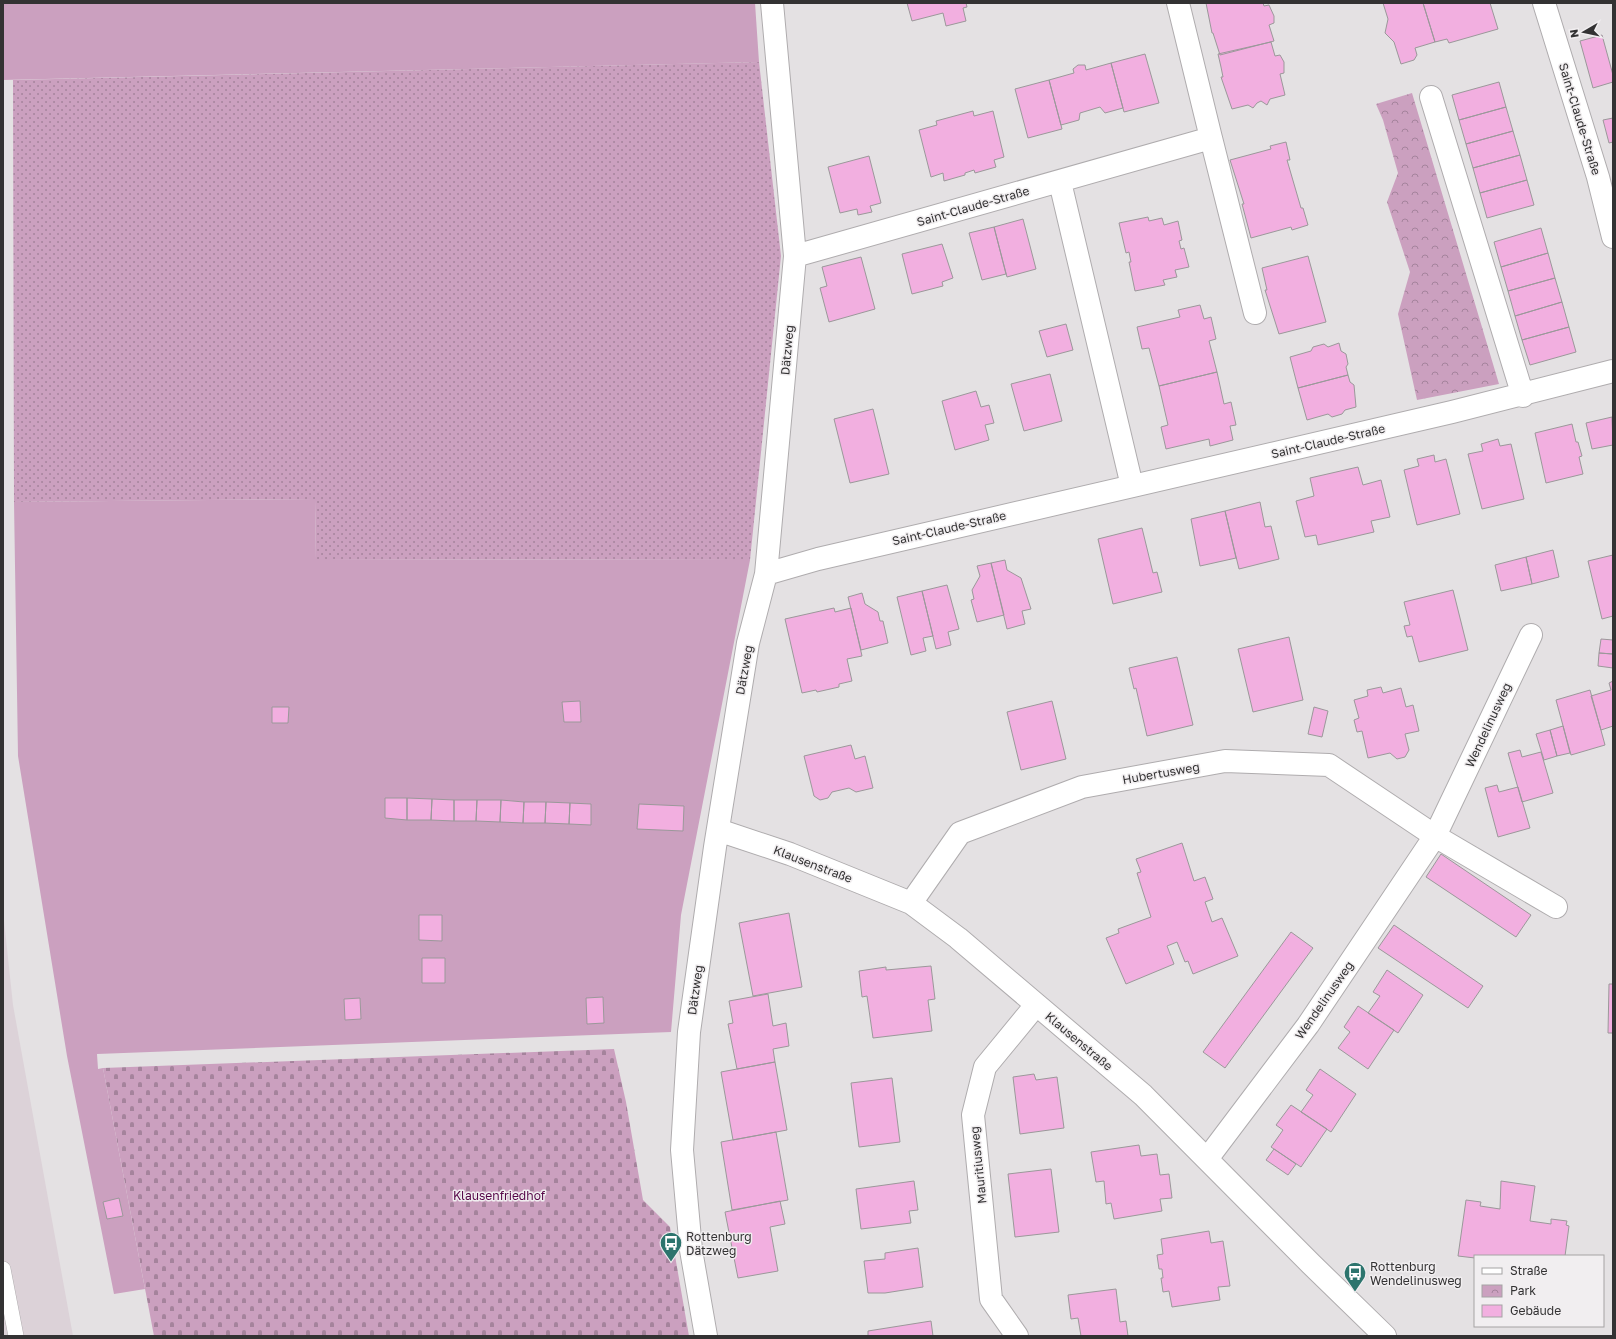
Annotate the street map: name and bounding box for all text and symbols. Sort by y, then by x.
north arrow [1564,12,1604,52]
text: N [1567,28,1581,39]
street label: Saint-Claude-Straße [1556,61,1604,177]
street label: Saint-Claude-Straße [915,183,1031,229]
street label: Dätzweg [777,324,797,376]
street label: Saint-Claude-Straße [1270,421,1386,461]
street label: Saint-Claude-Straße [891,508,1007,548]
street label: Dätzweg [732,644,756,696]
street label: Wendelinusweg [1462,680,1514,770]
street label: Hubertusweg [1121,759,1201,787]
street label: Klausenstraße [771,842,855,886]
street label: Wendelinusweg [1292,958,1356,1042]
street label: Dätzweg [684,964,706,1016]
street label: Klausenstraße [1042,1009,1116,1073]
street label: Mauritiusweg [966,1126,990,1204]
park label: Klausenfriedhof [453,1188,546,1203]
place label: Rottenburg Dätzweg [686,1229,752,1258]
bus stop icon: Rottenburg Dätzweg [658,1230,684,1263]
legend [1474,1255,1604,1327]
place label: Rottenburg Wendelinusweg [1370,1259,1462,1288]
bus stop icon: Rottenburg Wendelinusweg [1342,1260,1368,1293]
text: Straße [1510,1263,1548,1278]
text: Park [1510,1283,1536,1298]
text: Gebäude [1510,1303,1561,1318]

